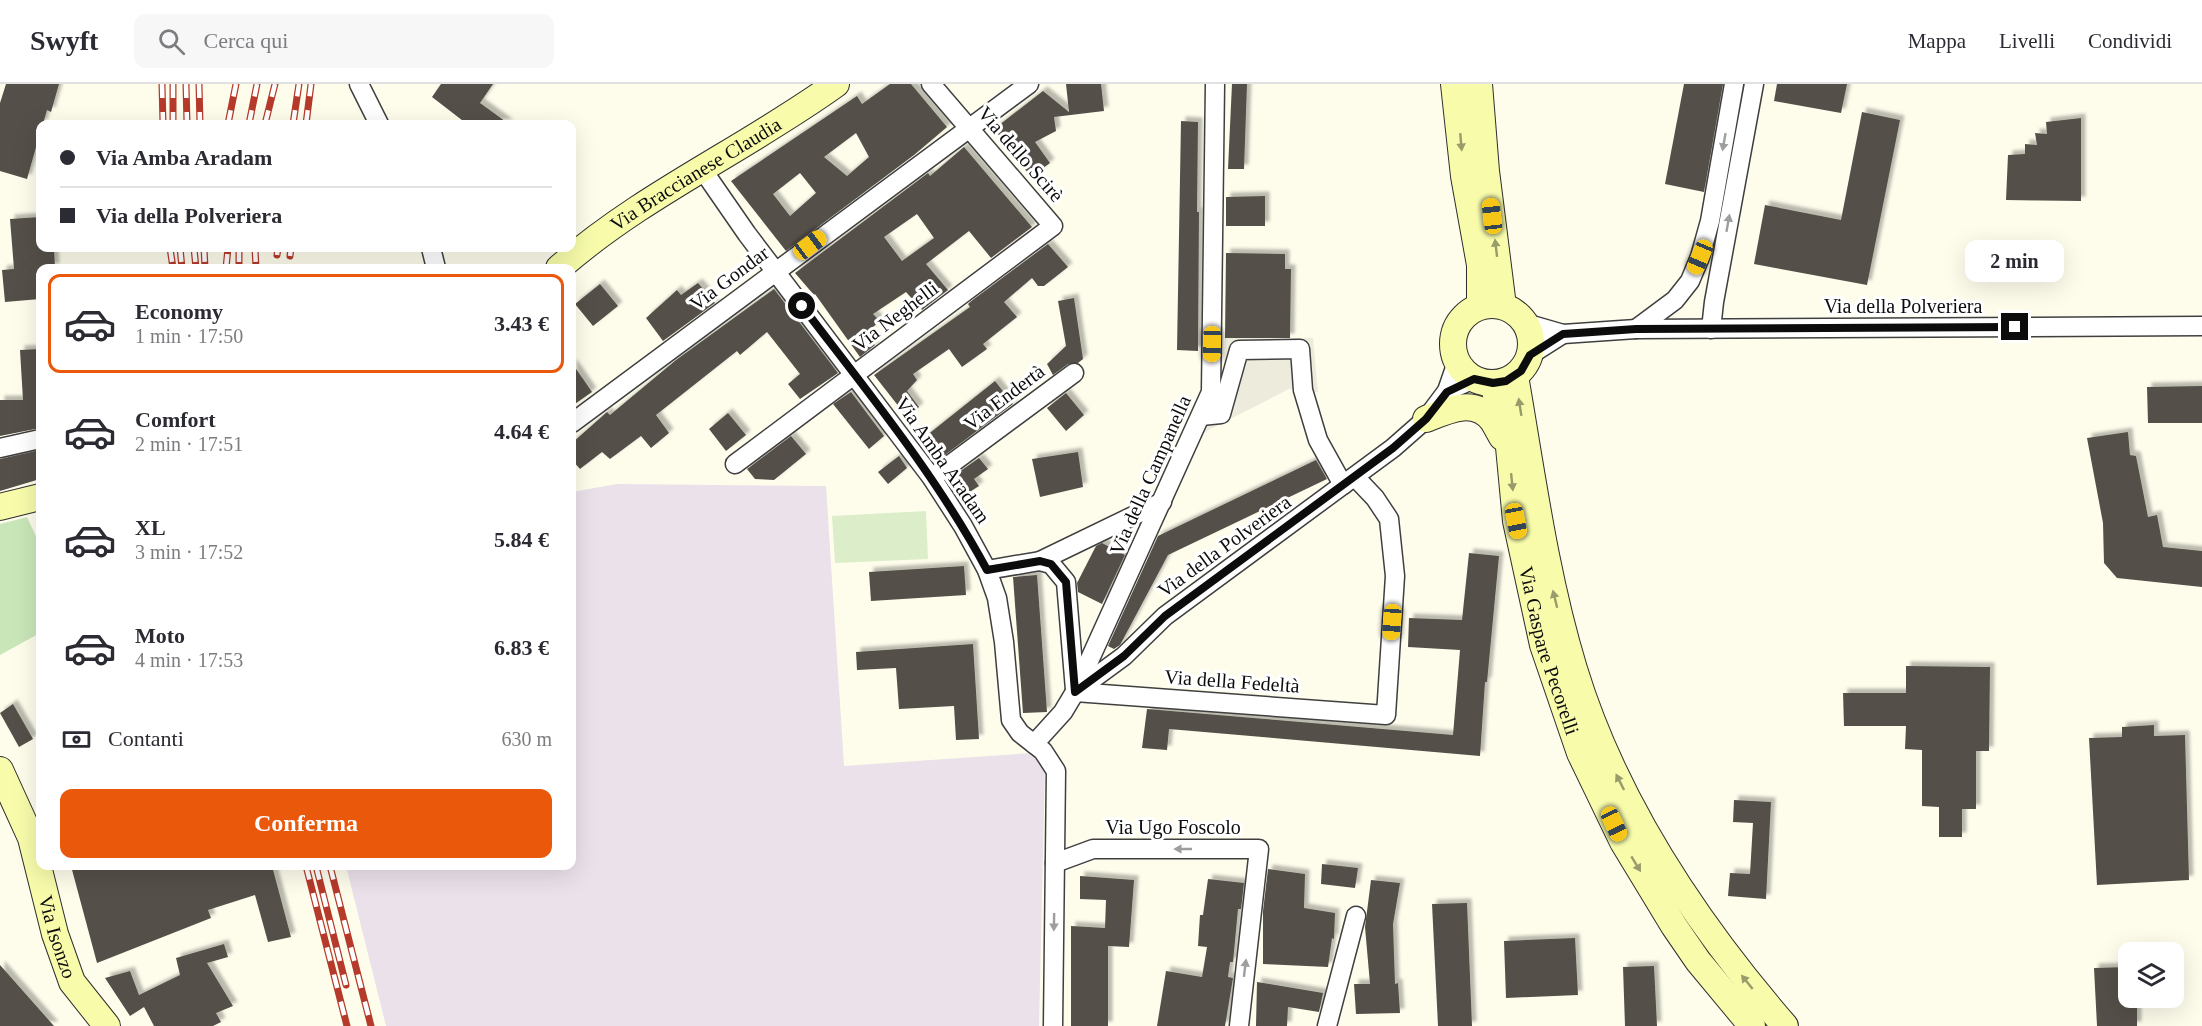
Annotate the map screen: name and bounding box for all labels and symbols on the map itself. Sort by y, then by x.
street label: Via dello Scirè [974,102,1068,206]
street label: Via Braccianese Claudia [606,113,785,235]
one-way arrow [1719,132,1728,151]
one-way arrow [1456,133,1466,152]
car [1481,197,1503,235]
one-way arrow [1724,214,1733,233]
car [790,227,830,263]
car [1685,237,1715,277]
one-way arrow [1491,239,1501,258]
callout: 2 min [1966,240,2064,282]
street label: Via Gondar [685,241,773,315]
street label: Via Neghelli [848,276,943,356]
route start [788,292,815,319]
street label: Via della Polveriera [1824,295,1982,317]
route end [2001,313,2028,340]
car [1203,326,1221,362]
street label: Via Endertà [959,360,1049,434]
street label: Via della Campanella [1105,392,1196,558]
street label: Via Amba Aradam [891,393,995,528]
one-way arrow [1515,398,1524,417]
one-way arrow [1507,472,1517,491]
street label: Via della Polveriera [1153,490,1295,602]
car [1504,502,1528,540]
street label: Via Gaspare Pecorelli [1515,564,1584,738]
one-way arrow [1549,590,1559,608]
car [1382,603,1402,641]
street label: Via della Fedeltà [1164,665,1300,697]
one-way arrow [1615,774,1625,791]
car [1598,804,1630,844]
street label: Via Ugo Foscolo [1105,816,1241,839]
one-way arrow [1174,844,1193,854]
one-way arrow [1631,856,1641,873]
street label: Via Isonzo [35,893,81,981]
one-way arrow [1049,912,1059,931]
one-way arrow [1240,958,1250,977]
one-way arrow [1742,974,1754,989]

